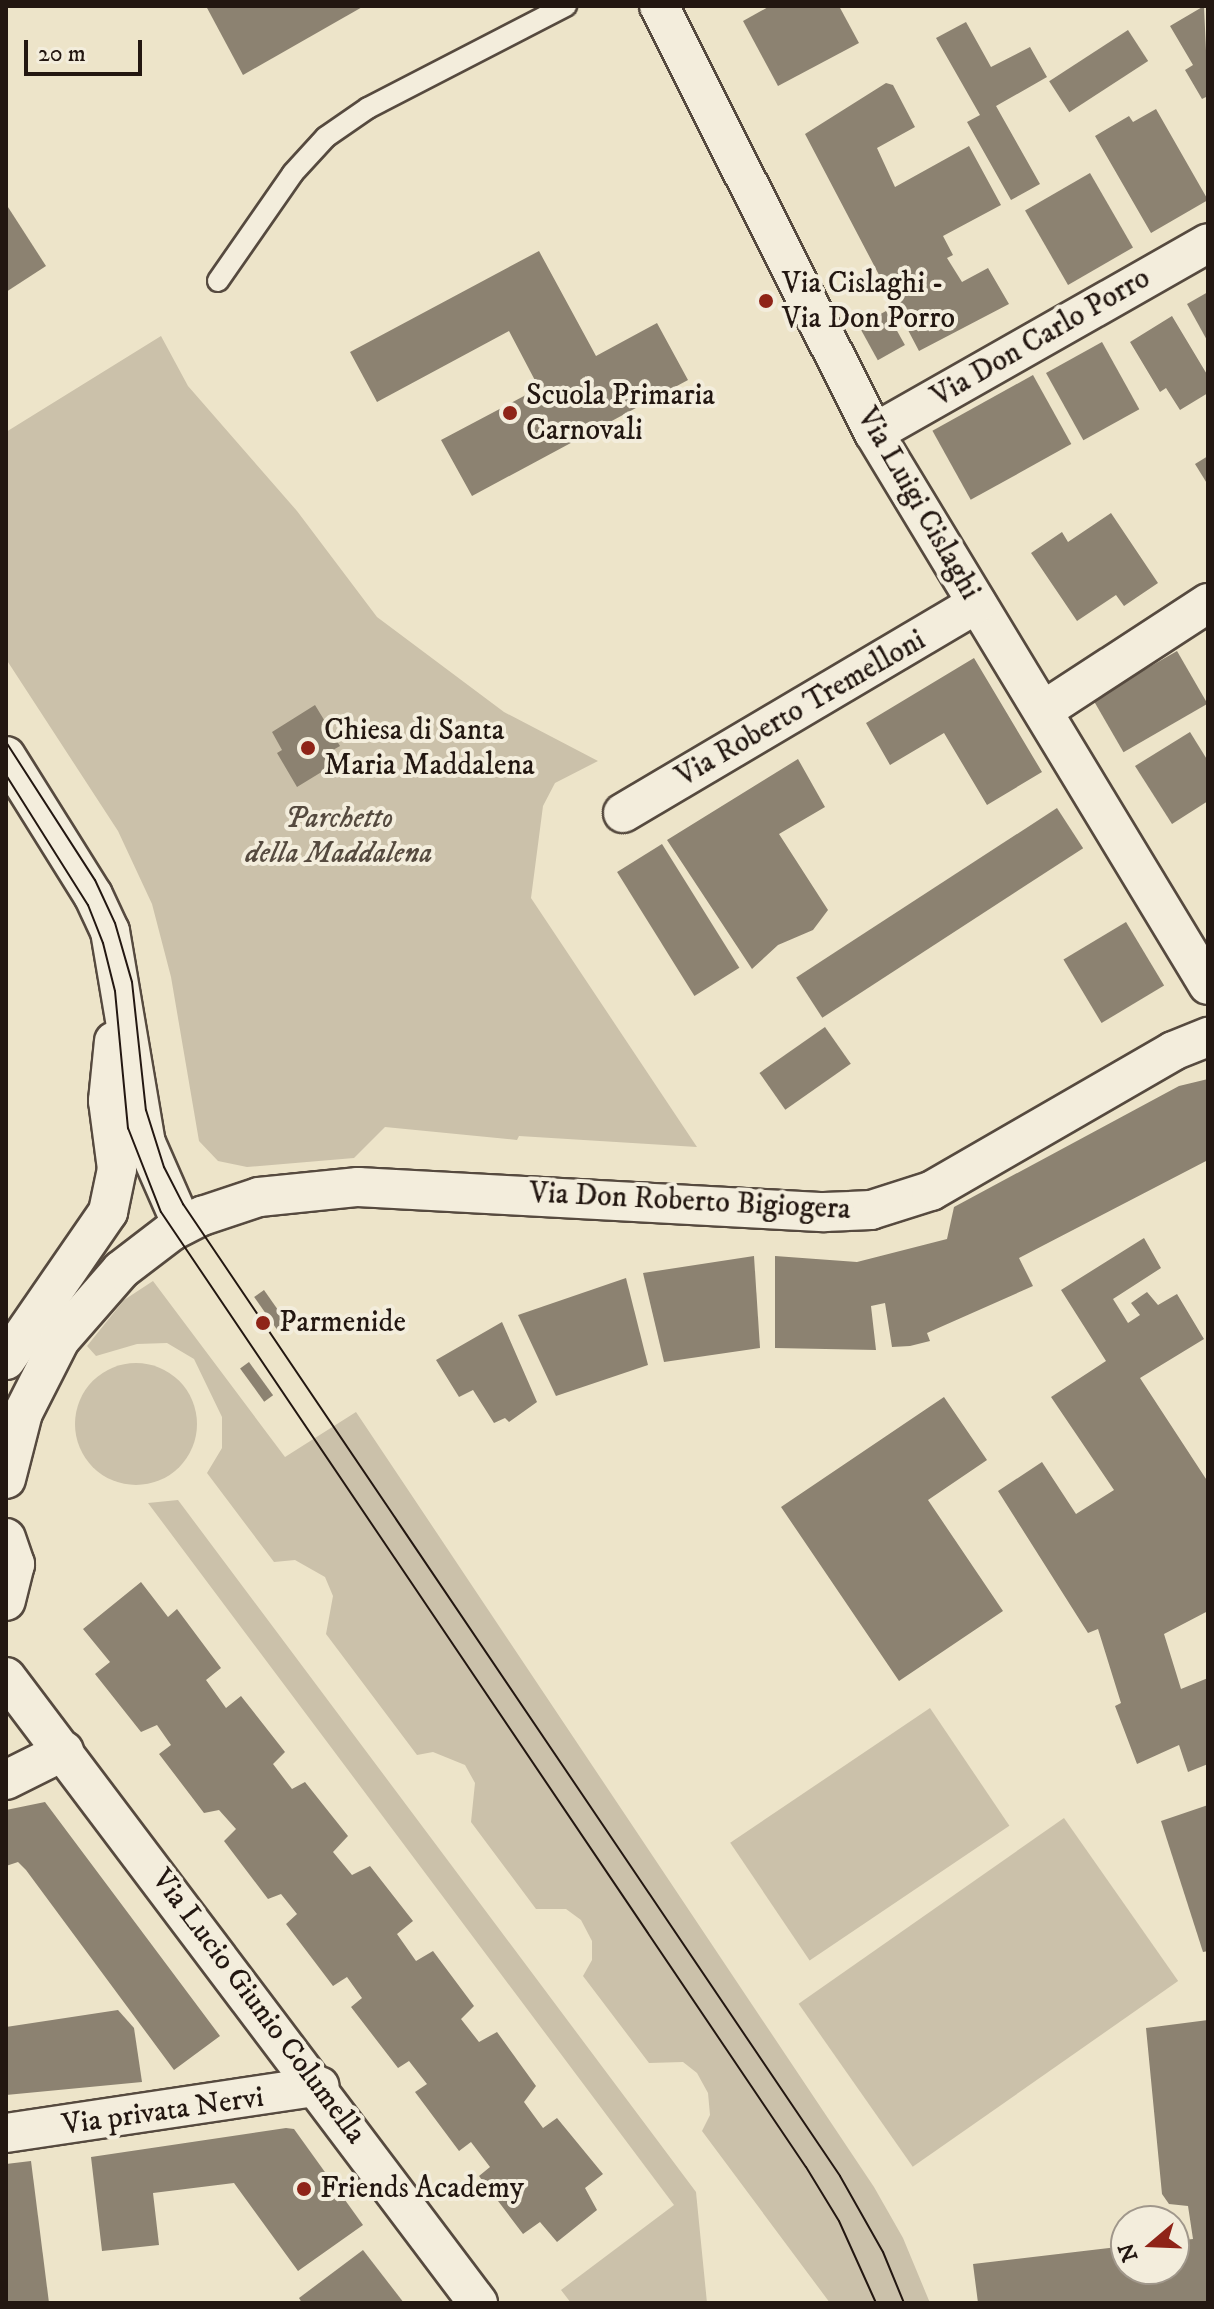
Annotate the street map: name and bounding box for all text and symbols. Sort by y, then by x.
scale bar [28,24,146,74]
text: 20 m [38,39,86,69]
street label: Via Don Carlo Porro [925,261,1157,415]
place label: Via Cislaghi - Via Don Porro [782,266,955,336]
marker: Via Cislaghi - Via Don Porro [757,292,775,310]
place label: Scuola Primaria Carnovali [526,378,715,448]
street label: Via Luigi Cislaghi [848,402,988,606]
marker: Scuola Primaria Carnovali [501,404,519,422]
street label: Via Roberto Tremelloni [670,623,932,795]
place label: Chiesa di Santa Maria Maddalena [324,713,535,784]
marker: Chiesa di Santa Maria Maddalena [299,739,317,757]
park label: Parchetto della Maddalena [246,801,432,872]
street label: Via Don Roberto Bigiogera [528,1176,852,1228]
place label: Parmenide [279,1305,406,1341]
marker: Parmenide [254,1314,272,1332]
street label: Via Lucio Giunio Columella [143,1863,373,2151]
street label: Via privata Nervi [60,2080,266,2144]
place label: Friends Academy [320,2171,524,2207]
marker: Friends Academy [295,2180,313,2198]
north arrow [1110,2205,1190,2285]
text: N [1113,2239,1144,2265]

